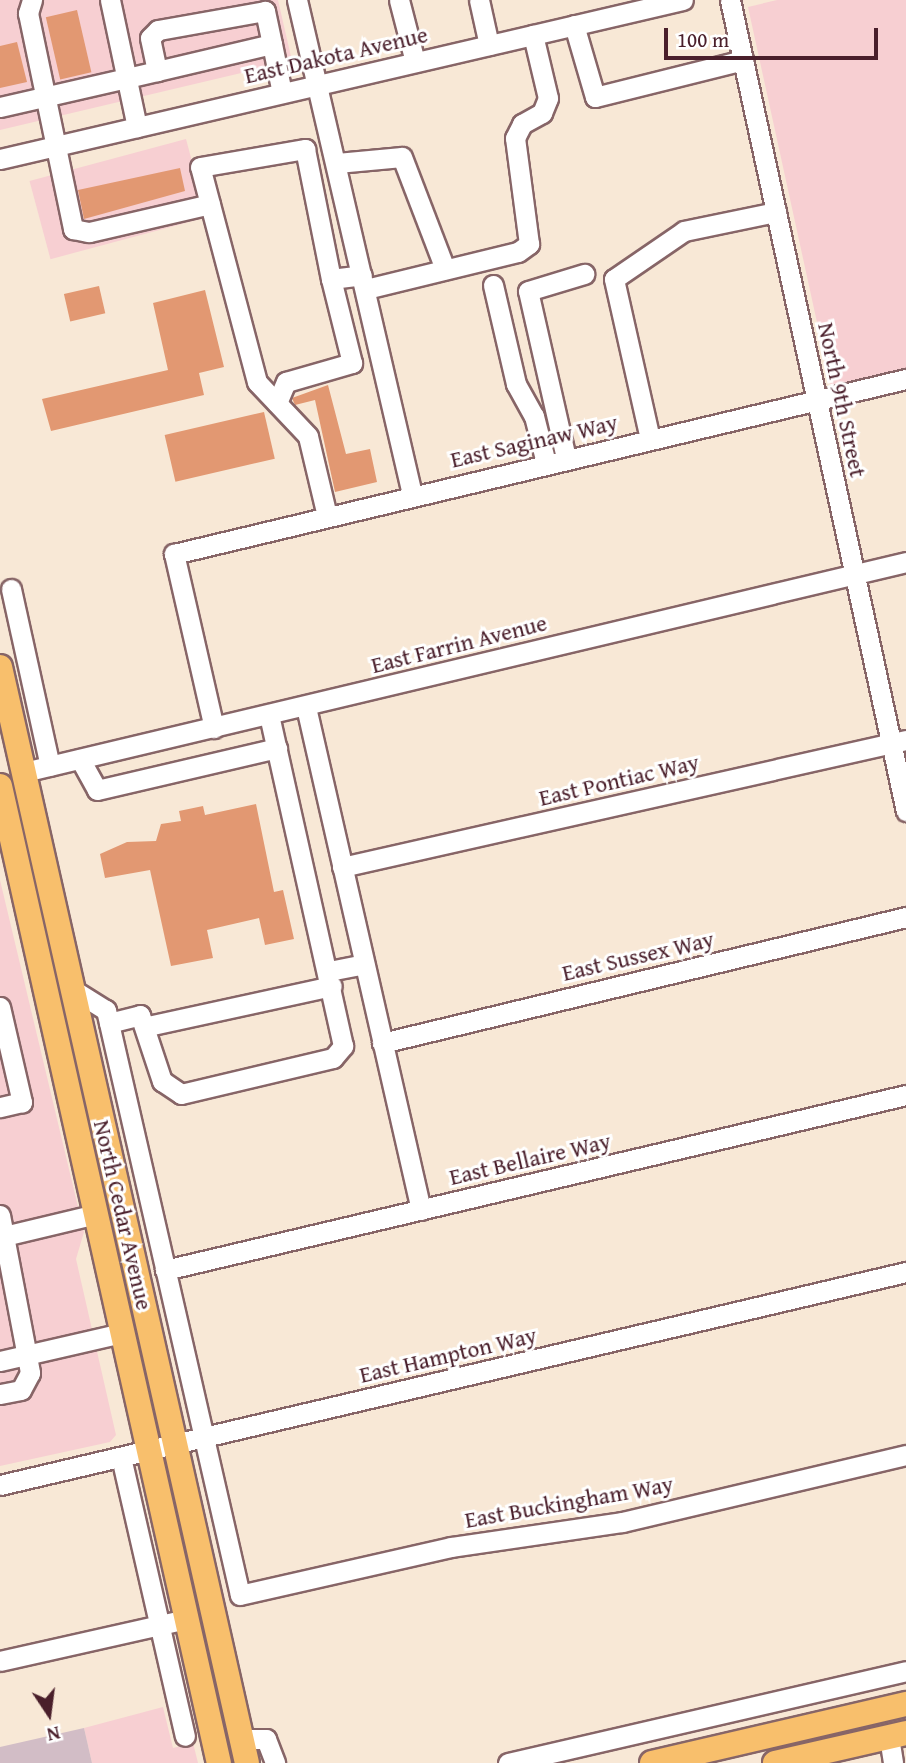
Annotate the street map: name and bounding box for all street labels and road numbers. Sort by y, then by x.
street label: East Dakota Avenue [242,20,430,90]
street label: North 9th Street [812,320,872,480]
street label: East Saginaw Way [448,408,620,474]
street label: East Farrin Avenue [368,609,550,679]
street label: East Pontiac Way [536,748,702,812]
street label: East Sussex Way [559,925,717,987]
street label: North Cedar Avenue [88,1117,158,1313]
street label: East Bellaire Way [447,1127,613,1191]
street label: East Hampton Way [357,1321,539,1389]
street label: East Buckingham Way [463,1470,675,1534]

